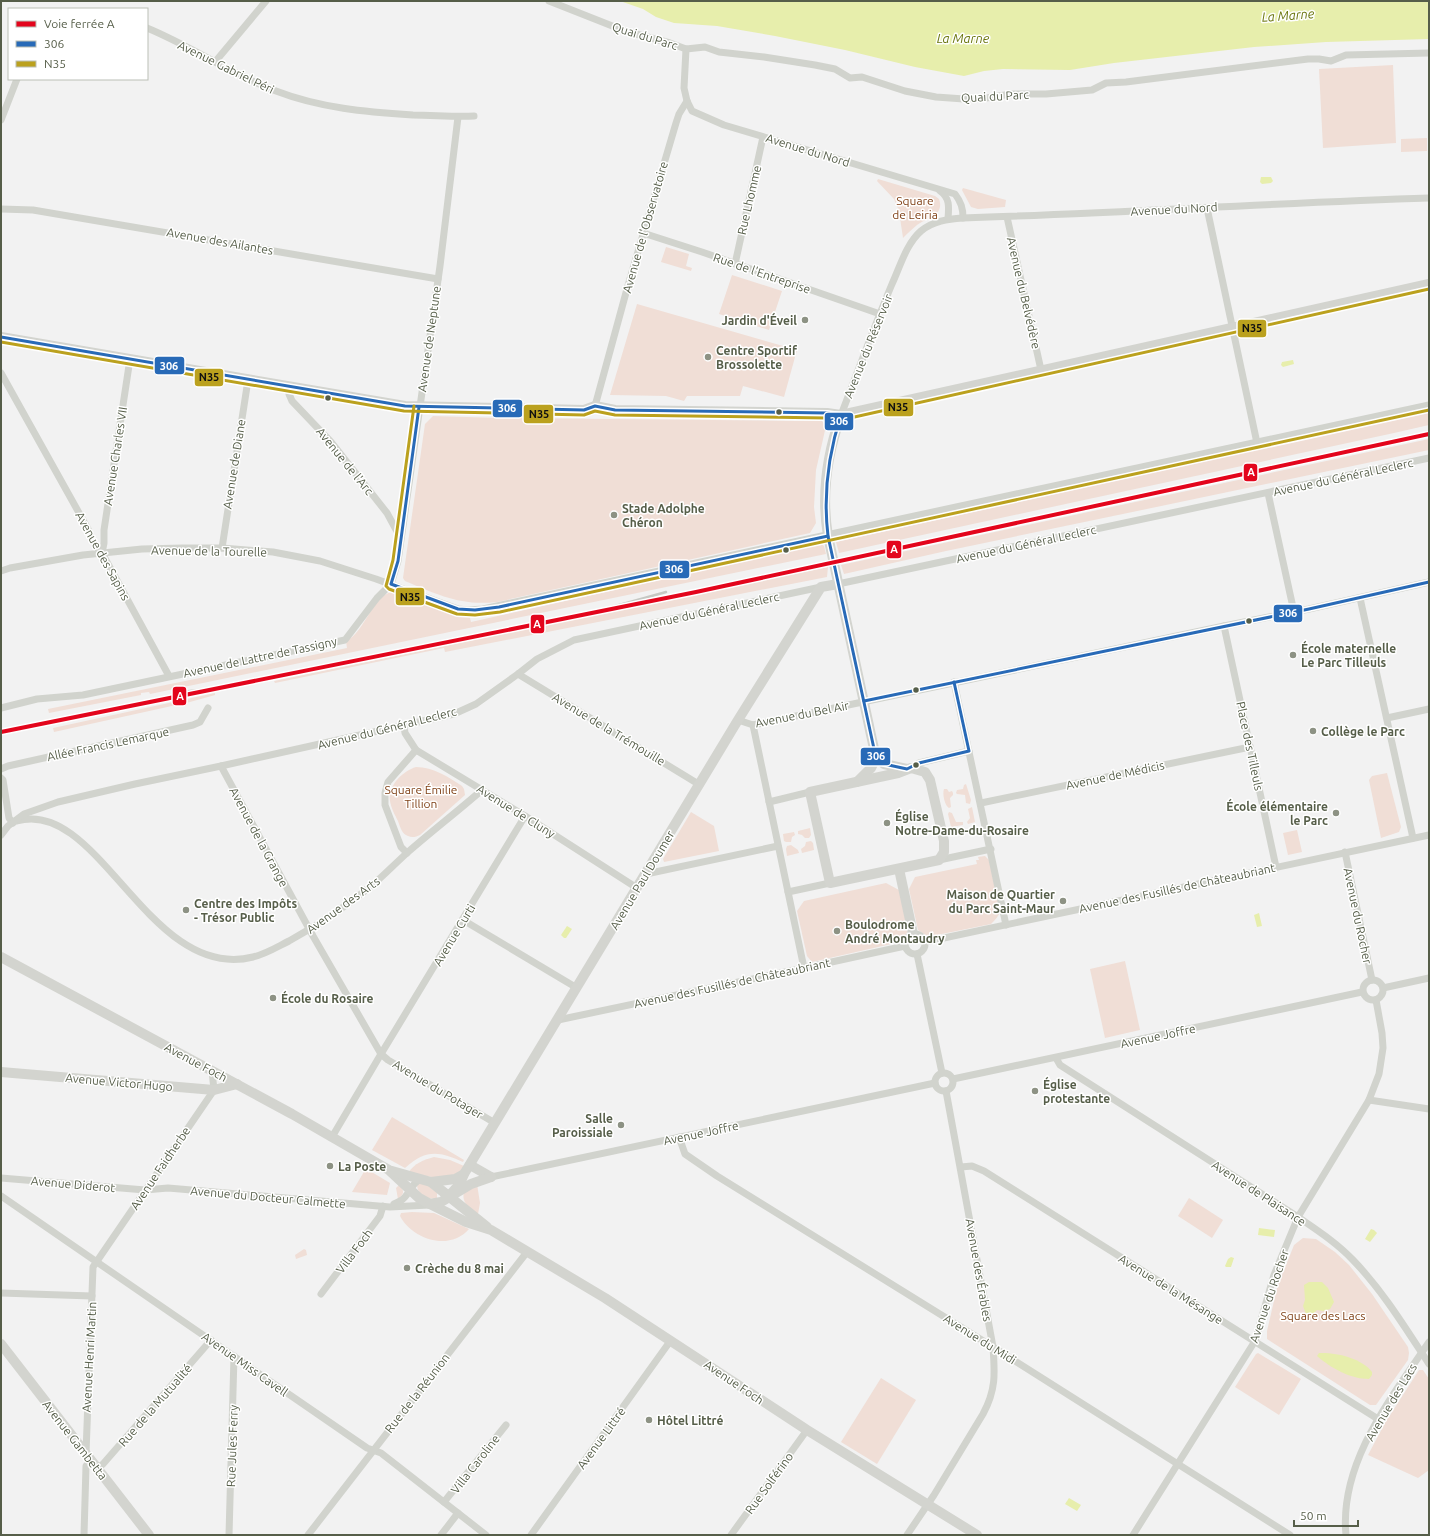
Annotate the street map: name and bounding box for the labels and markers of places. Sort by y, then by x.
place label: Jardin d'Éveil [722,312,797,327]
marker: Jardin d'Éveil [800,315,810,325]
place label: Centre Sportif Brossolette [716,344,798,371]
marker: Centre Sportif Brossolette [703,352,713,362]
unlabelled marker [323,393,333,403]
unlabelled marker [774,407,784,417]
place label: Stade Adolphe Chéron [622,502,705,529]
marker: Stade Adolphe Chéron [609,510,619,520]
unlabelled marker [781,545,791,555]
unlabelled marker [1244,616,1254,626]
place label: École maternelle Le Parc Tilleuls [1301,640,1396,669]
marker: École maternelle Le Parc Tilleuls [1288,650,1298,660]
unlabelled marker [911,685,921,695]
place label: Collège le Parc [1321,725,1405,738]
marker: Collège le Parc [1308,726,1318,736]
unlabelled marker [911,760,921,770]
place label: École élémentaire le Parc [1226,798,1328,827]
place label: Église Notre-Dame-du-Rosaire [895,808,1029,837]
marker: École élémentaire le Parc [1331,808,1341,818]
marker: Église Notre-Dame-du-Rosaire [882,818,892,828]
place label: Maison de Quartier du Parc Saint-Maur [947,888,1055,915]
marker: Maison de Quartier du Parc Saint-Maur [1058,896,1068,906]
place label: Centre des Impôts - Trésor Public [194,897,297,924]
marker: Centre des Impôts - Trésor Public [181,905,191,915]
place label: Boulodrome André Montaudry [845,918,945,945]
marker: Boulodrome André Montaudry [832,926,842,936]
place label: École du Rosaire [281,990,374,1005]
marker: École du Rosaire [268,993,278,1003]
place label: Église protestante [1043,1076,1110,1105]
marker: Église protestante [1030,1086,1040,1096]
place label: Salle Paroissiale [552,1112,613,1139]
marker: Salle Paroissiale [616,1120,626,1130]
place label: La Poste [338,1160,386,1173]
marker: La Poste [325,1161,335,1171]
place label: Crèche du 8 mai [415,1262,504,1275]
marker: Crèche du 8 mai [402,1263,412,1273]
place label: Hôtel Littré [657,1414,723,1427]
marker: Hôtel Littré [644,1415,654,1425]

